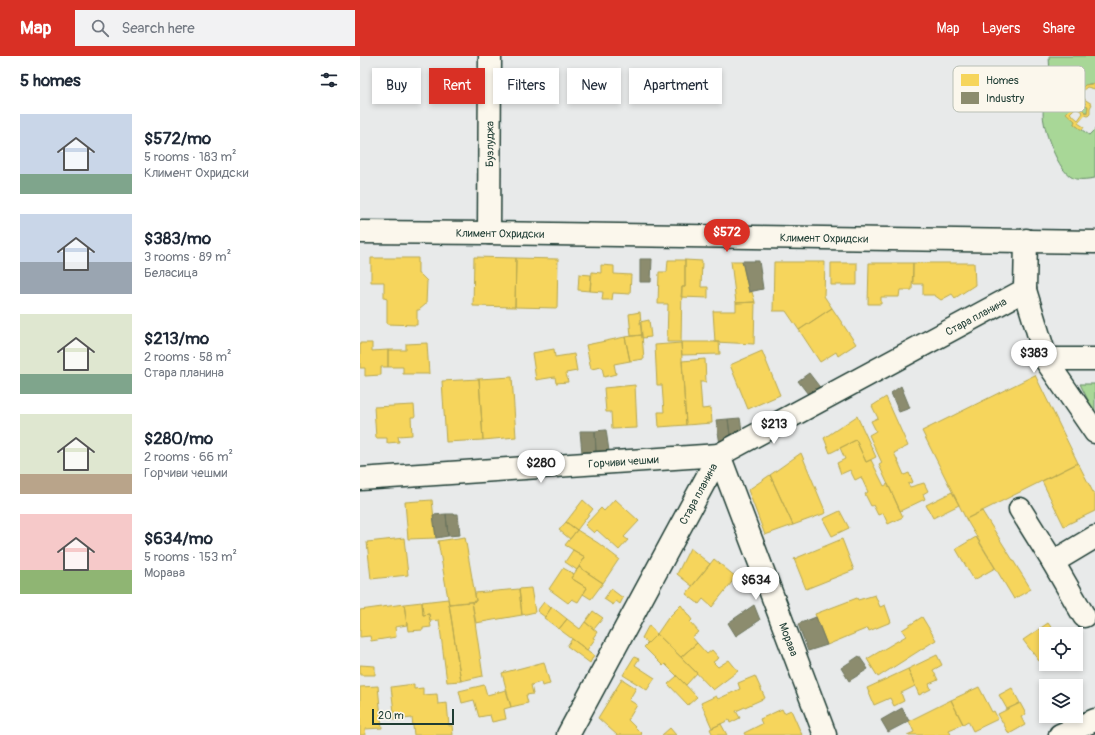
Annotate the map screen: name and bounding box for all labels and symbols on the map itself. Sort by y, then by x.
legend [953,66,1085,112]
text: Homes [986,74,1019,87]
text: Industry [986,92,1025,105]
street label: Бузлуджа [483,121,497,167]
pin: $572 [703,219,751,253]
street label: Климент Охридски [456,227,544,241]
street label: Климент Охридски [780,231,868,246]
street label: Стара планина [943,295,1009,339]
pin: $383 [1010,340,1058,374]
pin: $213 [750,411,798,445]
pin: $280 [517,450,565,484]
street label: Горчиви чешми [588,453,659,471]
street label: Стара планина [677,461,720,527]
pin: $634 [732,567,780,601]
street label: Морава [776,621,801,658]
scale bar [372,707,454,726]

